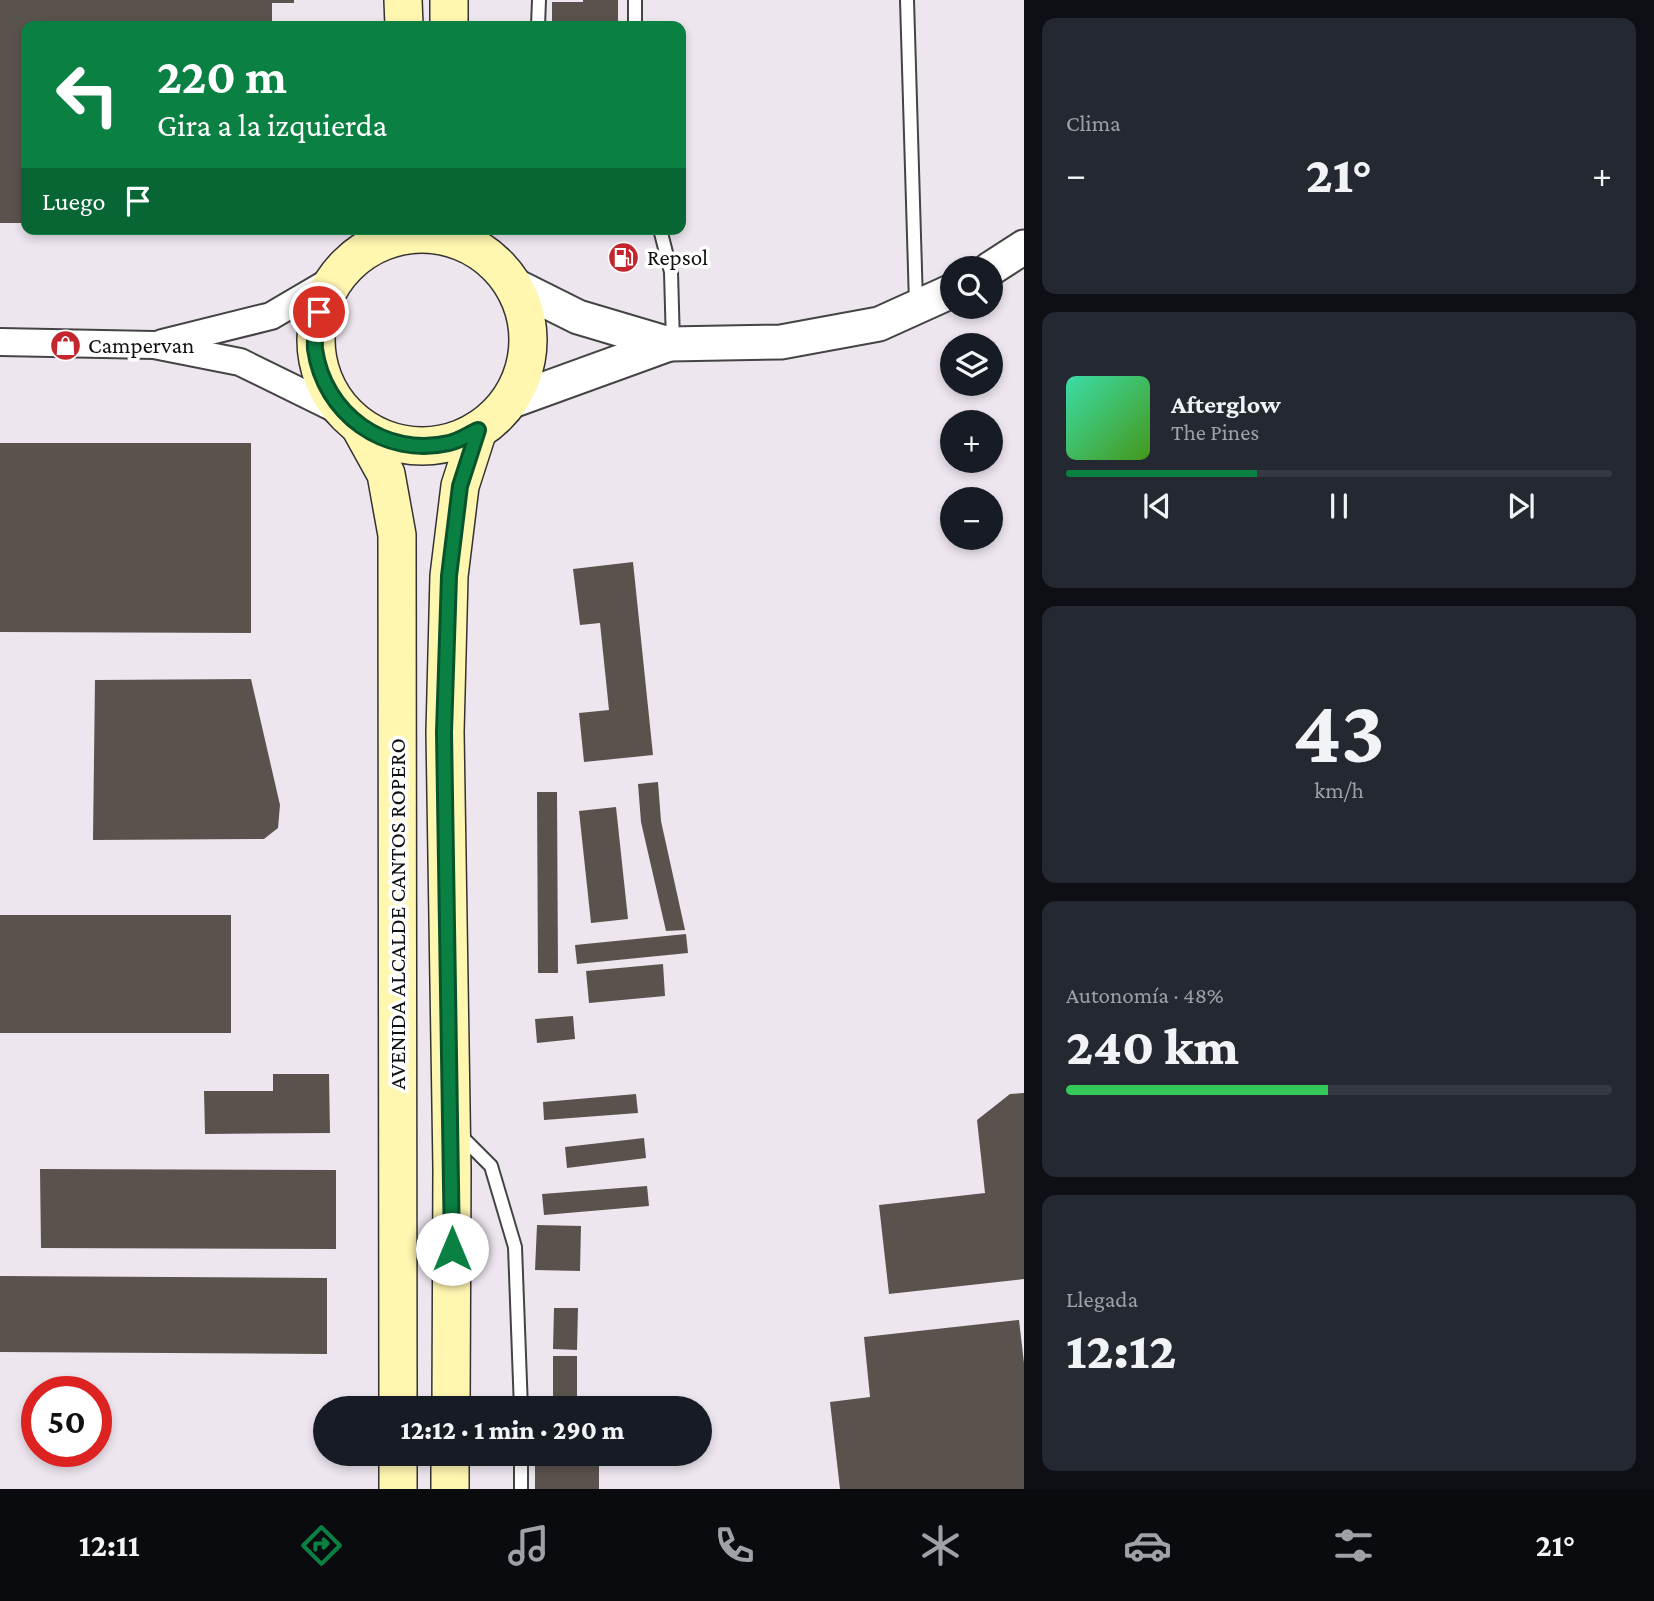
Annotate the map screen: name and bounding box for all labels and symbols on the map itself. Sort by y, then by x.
fuel station icon: Repsol [607,240,641,274]
place label: Repsol [647,244,708,270]
pin [289,282,349,342]
shop icon: Campervan [48,328,82,362]
place label: Campervan [88,332,194,358]
street label: AVENIDA ALCALDE CANTOS ROPERO [384,738,410,1090]
position arrow [415,1212,489,1286]
speed limit sign: 50 [21,1376,112,1467]

